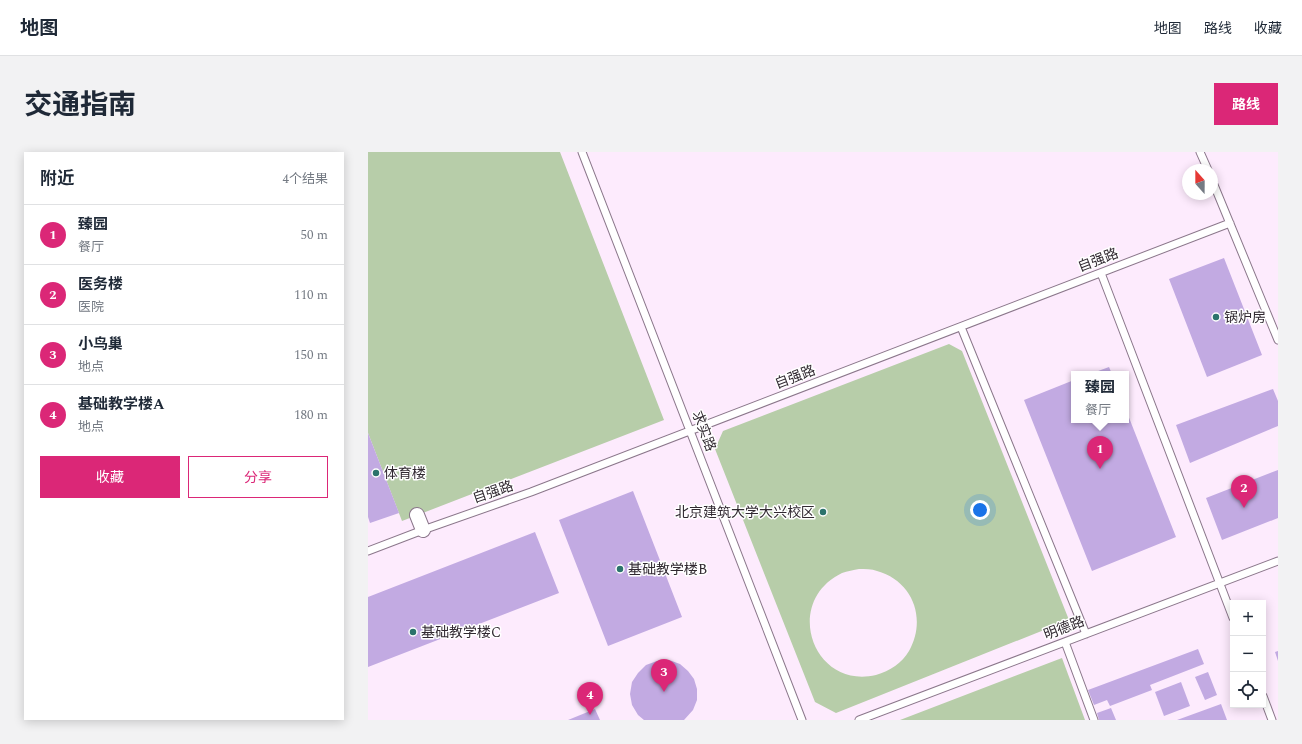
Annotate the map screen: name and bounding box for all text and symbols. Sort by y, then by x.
text: 地图 [20,14,58,43]
text: 地图 [1154,18,1182,39]
text: 路线 [1204,18,1232,39]
text: 收藏 [1254,18,1282,39]
button: 路线 [1214,83,1278,125]
text: 交通指南 [24,84,136,127]
north arrow [1182,164,1218,200]
text: 附近 [40,166,74,192]
text: 4个结果 [282,169,328,189]
text: 臻园 [78,213,108,236]
text: 1 [49,225,57,245]
text: 50 m [301,225,328,245]
text: 餐厅 [78,237,104,257]
street label: 自强路 [1075,243,1121,277]
text: 医务楼 [78,273,123,296]
text: 2 [49,285,57,305]
text: 110 m [294,285,328,305]
text: 医院 [78,297,104,317]
place label: 锅炉房 [1224,307,1266,328]
marker: 锅炉房 [1211,312,1221,322]
text: 小鸟巢 [78,333,123,356]
text: 3 [49,345,57,365]
text: 150 m [294,345,328,365]
text: 地点 [78,357,104,377]
street label: 自强路 [772,360,818,394]
popup [1071,371,1129,423]
text: 臻园 [1085,376,1115,399]
text: 基础教学楼A [78,393,165,416]
text: 餐厅 [1085,400,1111,420]
text: 4 [49,405,57,425]
text: 180 m [294,405,328,425]
street label: 求实路 [687,408,721,454]
text: 地点 [78,417,104,437]
pin: 1 [1087,436,1113,469]
button: 收藏 [40,456,180,498]
button: 分享 [188,456,328,498]
place label: 体育楼 [384,463,426,484]
marker: 体育楼 [371,468,381,478]
street label: 自强路 [470,475,516,509]
pin: 2 [1231,475,1257,508]
your location [970,500,990,520]
place label: 北京建筑大学大兴校区 [675,502,815,523]
marker: 北京建筑大学大兴校区 [818,507,828,517]
place label: 基础教学楼B [628,559,707,580]
marker: 基础教学楼B [615,564,625,574]
map controls [1230,600,1266,708]
button: + [1230,600,1266,636]
street label: 明德路 [1041,611,1087,645]
place label: 基础教学楼C [421,622,501,643]
marker: 基础教学楼C [408,627,418,637]
button: − [1230,636,1266,672]
pin: 3 [651,659,677,692]
button: locate [1230,672,1266,708]
pin: 4 [577,682,603,715]

